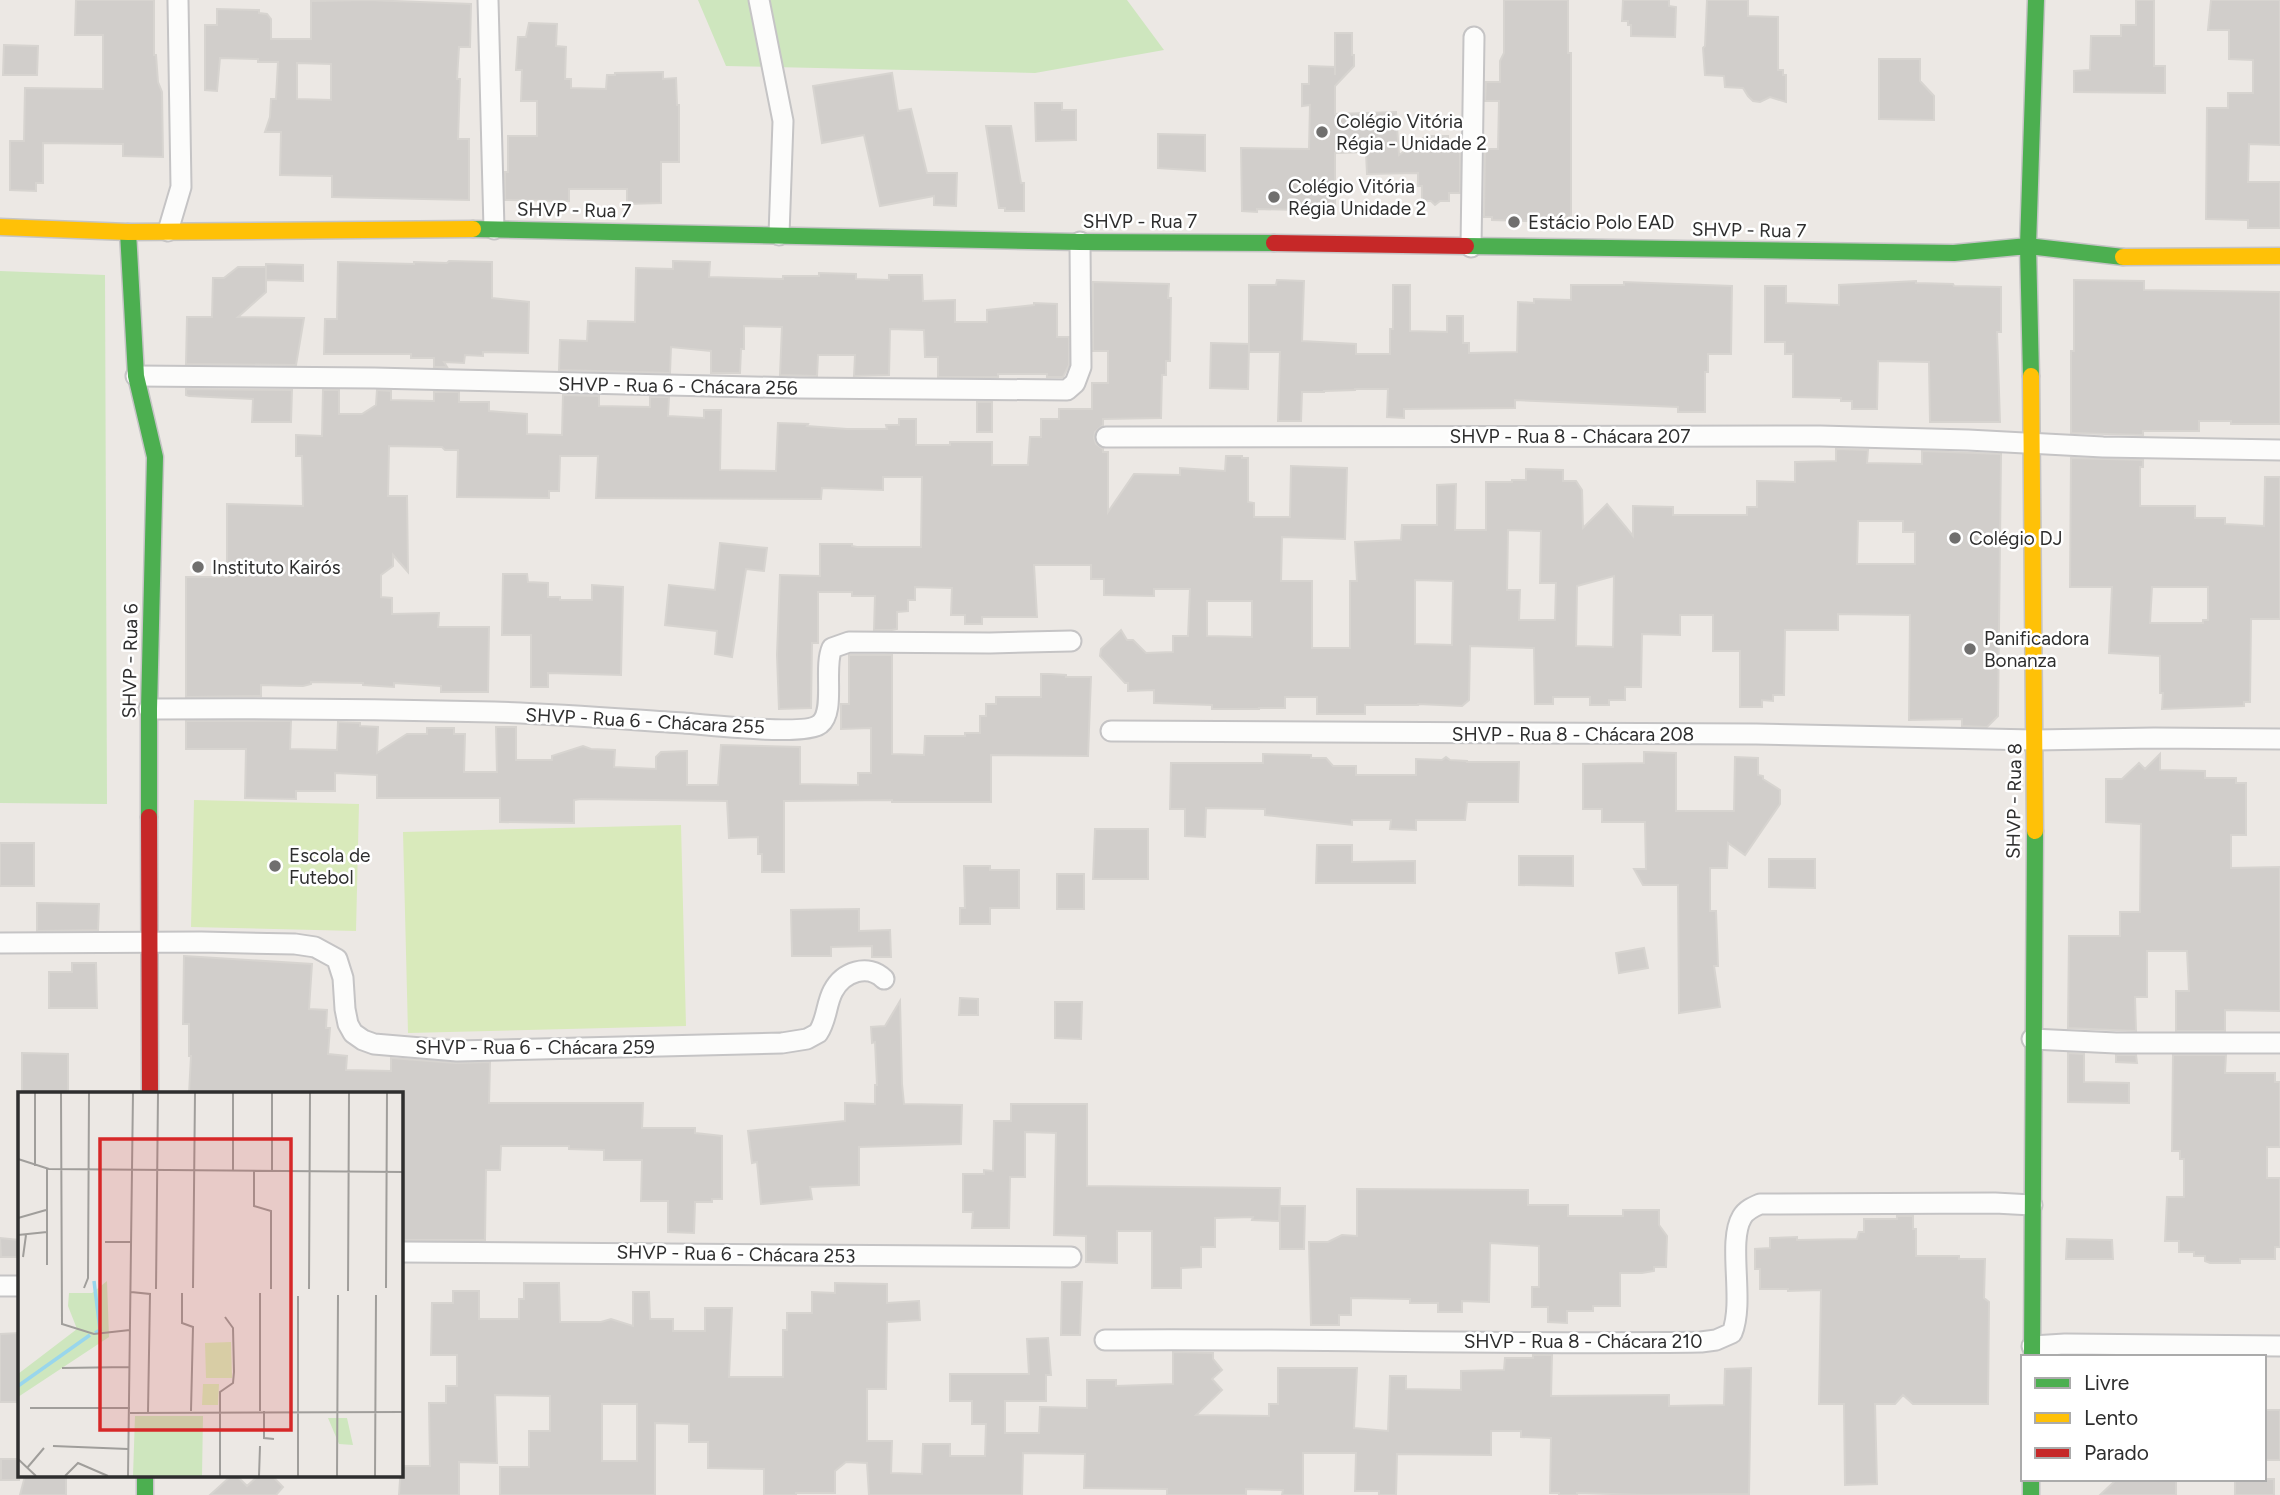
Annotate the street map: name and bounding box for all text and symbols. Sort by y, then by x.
place label: Colégio Vitória Régia - Unidade 2 [1336,110,1487,155]
marker: Colégio Vitória Régia - Unidade 2 [1314,124,1330,140]
place label: Colégio Vitória Régia Unidade 2 [1288,175,1426,220]
marker: Colégio Vitória Régia Unidade 2 [1266,189,1282,205]
street label: SHVP - Rua 7 [517,198,631,222]
street label: SHVP - Rua 7 [1083,210,1197,233]
place label: Estácio Polo EAD [1528,211,1674,234]
marker: Estácio Polo EAD [1506,214,1522,230]
street label: SHVP - Rua 7 [1692,218,1806,242]
street label: SHVP - Rua 6 - Chácara 256 [558,372,798,400]
street label: SHVP - Rua 8 - Chácara 207 [1449,425,1691,448]
place label: Colégio DJ [1969,527,2062,550]
marker: Colégio DJ [1947,530,1963,546]
place label: Instituto Kairós [212,556,341,579]
marker: Instituto Kairós [190,559,206,575]
street label: SHVP - Rua 6 [117,603,143,719]
place label: Panificadora Bonanza [1984,627,2089,672]
marker: Panificadora Bonanza [1962,641,1978,657]
street label: SHVP - Rua 6 - Chácara 255 [525,703,765,739]
street label: SHVP - Rua 8 - Chácara 208 [1452,723,1694,746]
street label: SHVP - Rua 8 [2001,743,2027,859]
place label: Escola de Futebol [289,844,370,889]
marker: Escola de Futebol [267,858,283,874]
street label: SHVP - Rua 6 - Chácara 259 [415,1036,655,1059]
inset map [18,1092,402,1478]
street label: SHVP - Rua 6 - Chácara 253 [616,1240,856,1268]
street label: SHVP - Rua 8 - Chácara 210 [1464,1330,1702,1353]
legend [2021,1355,2266,1481]
text: Livre [2084,1370,2129,1395]
text: Lento [2084,1405,2138,1430]
text: Parado [2084,1440,2149,1465]

